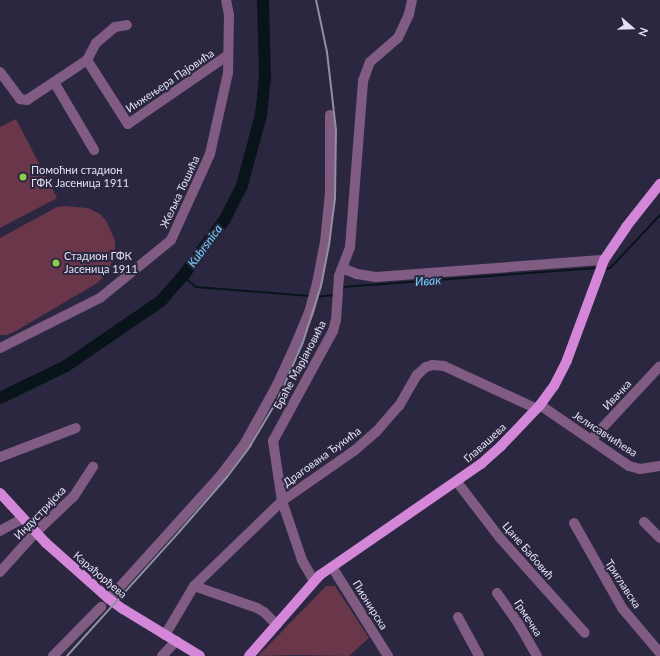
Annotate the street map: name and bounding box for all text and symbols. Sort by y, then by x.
north arrow [612,8,652,48]
text: N [636,26,651,38]
street label: Инжењера Пајовића [123,47,217,115]
street label: Жељка Тошића [157,154,203,230]
place label: Помоћни стадион ГФК Јасеница 1911 [31,164,129,190]
marker: Помоћни стадион ГФК Јасеница 1911 [18,172,28,182]
water label: Kubrsnica [185,222,225,270]
place label: Стадион ГФК Јасеница 1911 [64,250,138,276]
marker: Стадион ГФК Јасеница 1911 [51,258,61,268]
water label: Ивак [415,273,441,289]
street label: Браће Марјановића [271,318,329,412]
street label: Ивачка [600,377,634,413]
street label: Јелисавчићева [570,408,640,460]
street label: Главашева [461,421,509,465]
street label: Драгована Ђукића [280,424,364,490]
street label: Индустријска [11,484,69,542]
street label: Цане Бабовић [500,520,556,582]
street label: Карађорђева [71,549,129,601]
street label: Триглавска [602,557,644,611]
street label: Пионирска [350,578,390,632]
street label: Грмечка [511,597,545,639]

